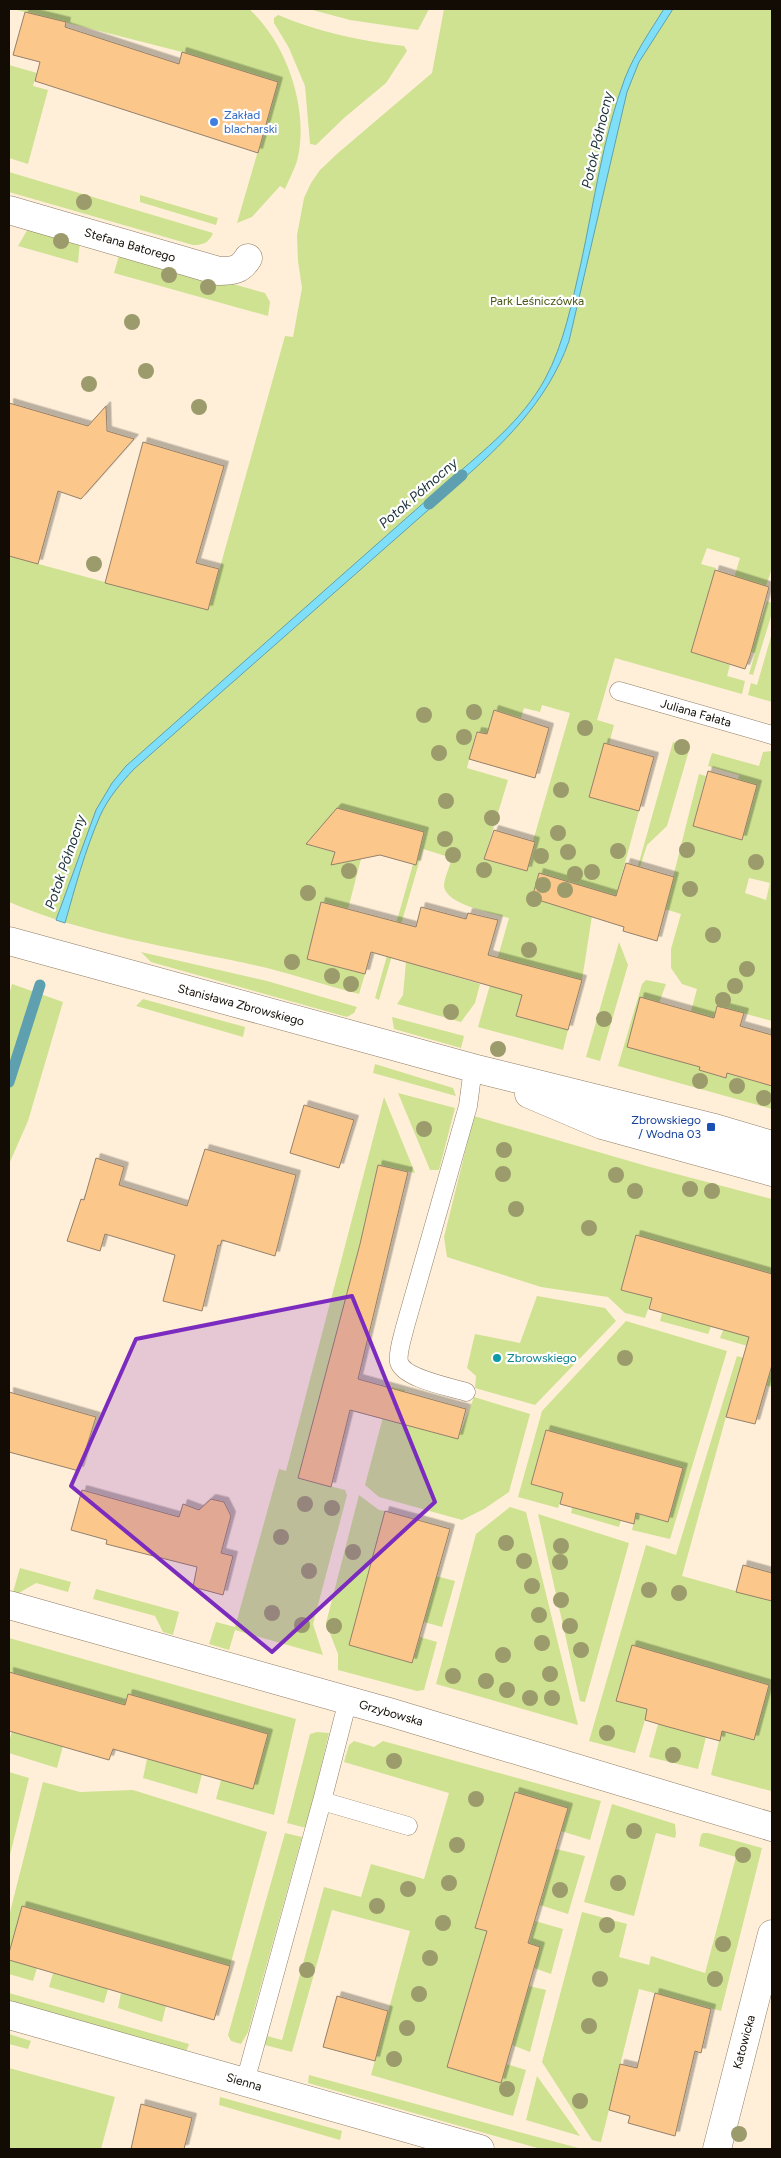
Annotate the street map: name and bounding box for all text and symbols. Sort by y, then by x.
water label: Potok Północny [578,90,617,190]
place label: Zakład blacharski [224,108,277,136]
marker: Zakład blacharski [208,116,220,128]
street label: Stefana Batorego [83,225,177,265]
park label: Park Leśniczówka [490,294,584,308]
water label: Potok Północny [376,454,462,532]
street label: Juliana Fałata [659,696,733,730]
water label: Potok Północny [41,812,90,912]
street label: Stanisława Zbrowskiego [176,981,306,1029]
place label: Zbrowskiego / Wodna 03 [631,1113,701,1141]
marker: Zbrowskiego / Wodna 03 [705,1121,717,1133]
place label: Zbrowskiego [507,1351,577,1365]
marker: Zbrowskiego [491,1352,503,1364]
street label: Grzybowska [357,1697,425,1729]
street label: Katowicka [730,2014,758,2070]
street label: Sienna [225,2070,263,2094]

